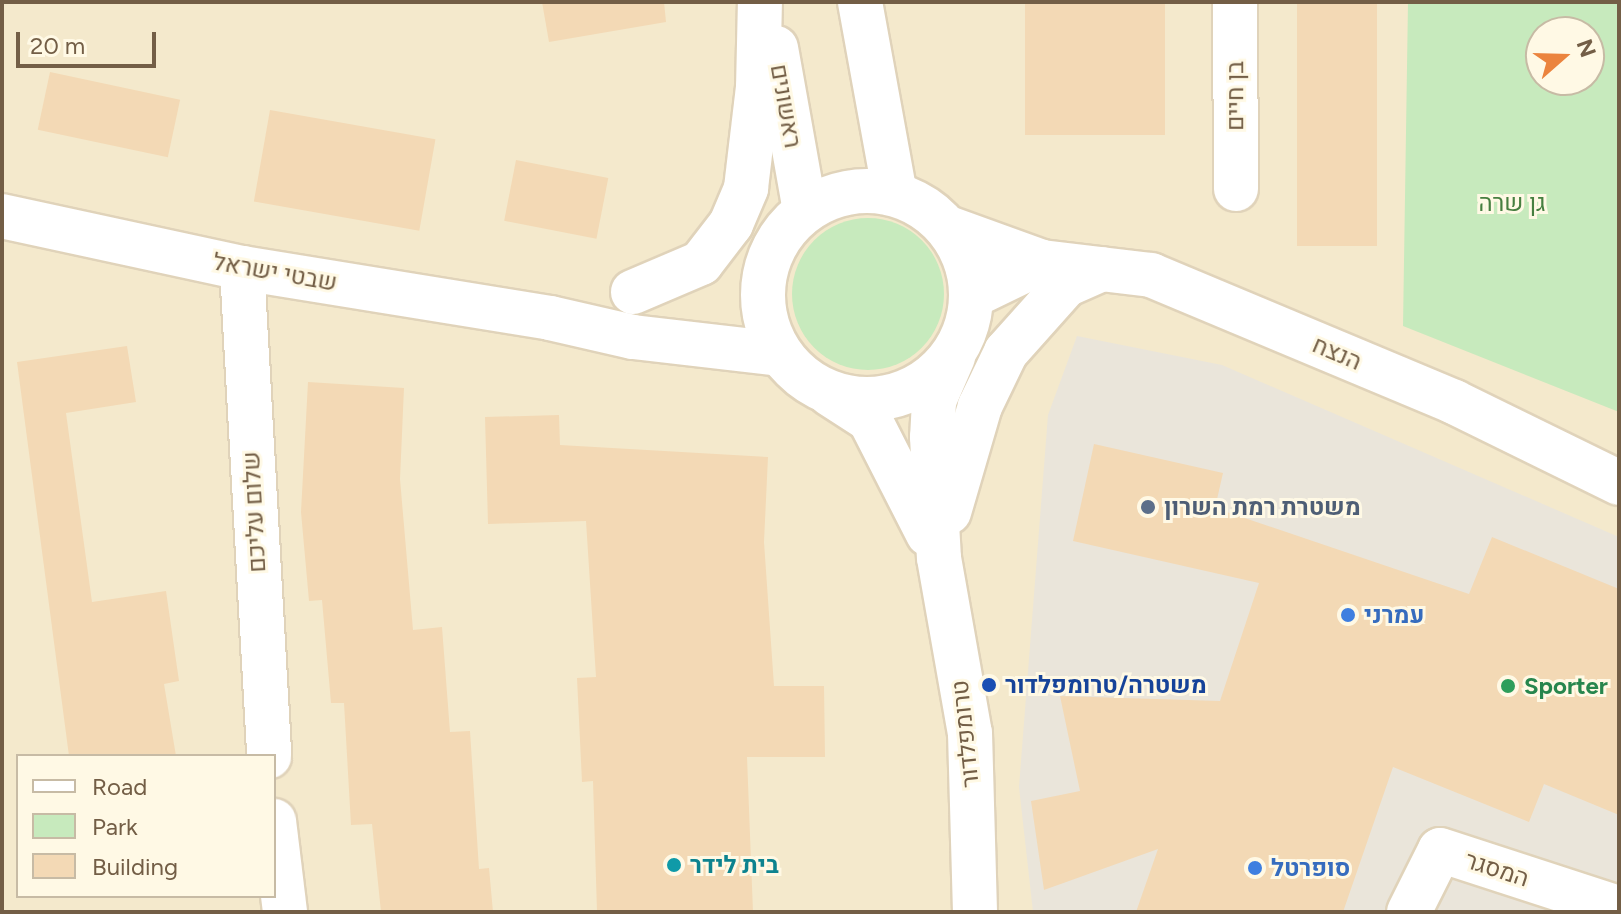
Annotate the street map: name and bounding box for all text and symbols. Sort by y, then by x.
scale bar [20,16,160,66]
north arrow [1525,16,1605,96]
text: 20 m [30,31,85,60]
text: N [1571,36,1602,61]
street label: בן חיים [1221,61,1249,131]
street label: ראשונים [764,62,808,150]
park label: גן שרה [1478,189,1546,217]
street label: שבטי ישראל [211,247,339,297]
street label: הנצח [1308,330,1366,376]
street label: שלום עליכם [236,451,272,573]
place label: משטרת רמת השרון [1164,493,1361,521]
marker: משטרת רמת השרון [1139,498,1157,516]
place label: עמרני [1364,601,1424,629]
marker: עמרני [1339,606,1357,624]
place label: משטרה/טרומפלדור [1005,671,1207,699]
place label: Sporter [1524,672,1608,700]
marker: משטרה/טרומפלדור [980,676,998,694]
marker: Sporter [1499,677,1517,695]
street label: טרומפלדור [945,679,985,789]
legend [16,754,276,898]
text: Road [92,772,147,801]
text: Park [92,812,138,841]
street label: המסגר [1461,845,1533,893]
place label: בית לידר [690,851,779,879]
text: Building [92,852,178,881]
place label: סופרטל [1271,854,1350,882]
marker: בית לידר [665,856,683,874]
marker: סופרטל [1246,859,1264,877]

